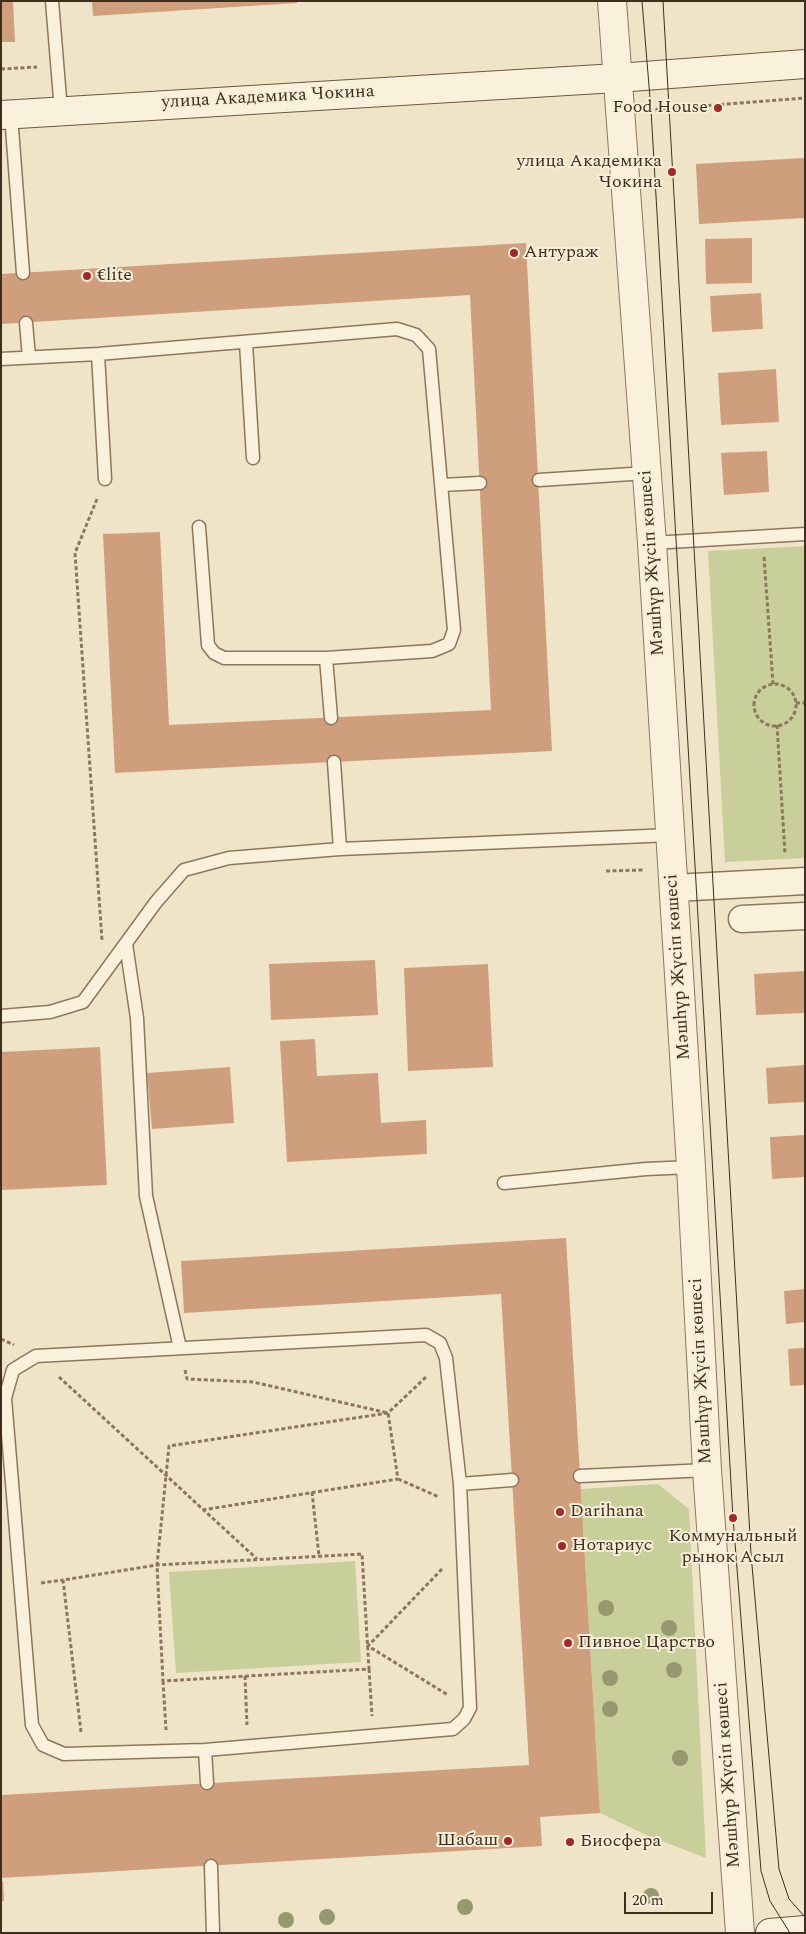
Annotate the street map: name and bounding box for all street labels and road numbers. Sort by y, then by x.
street label: улица Академика Чокина [161,82,375,114]
street label: Мәшһүр Жүсіп көшесі [636,469,670,657]
street label: Мәшһүр Жүсіп көшесі [662,873,696,1061]
street label: Мәшһүр Жүсіп көшесі [686,1277,718,1465]
street label: Мәшһүр Жүсіп көшесі [712,1681,746,1869]

